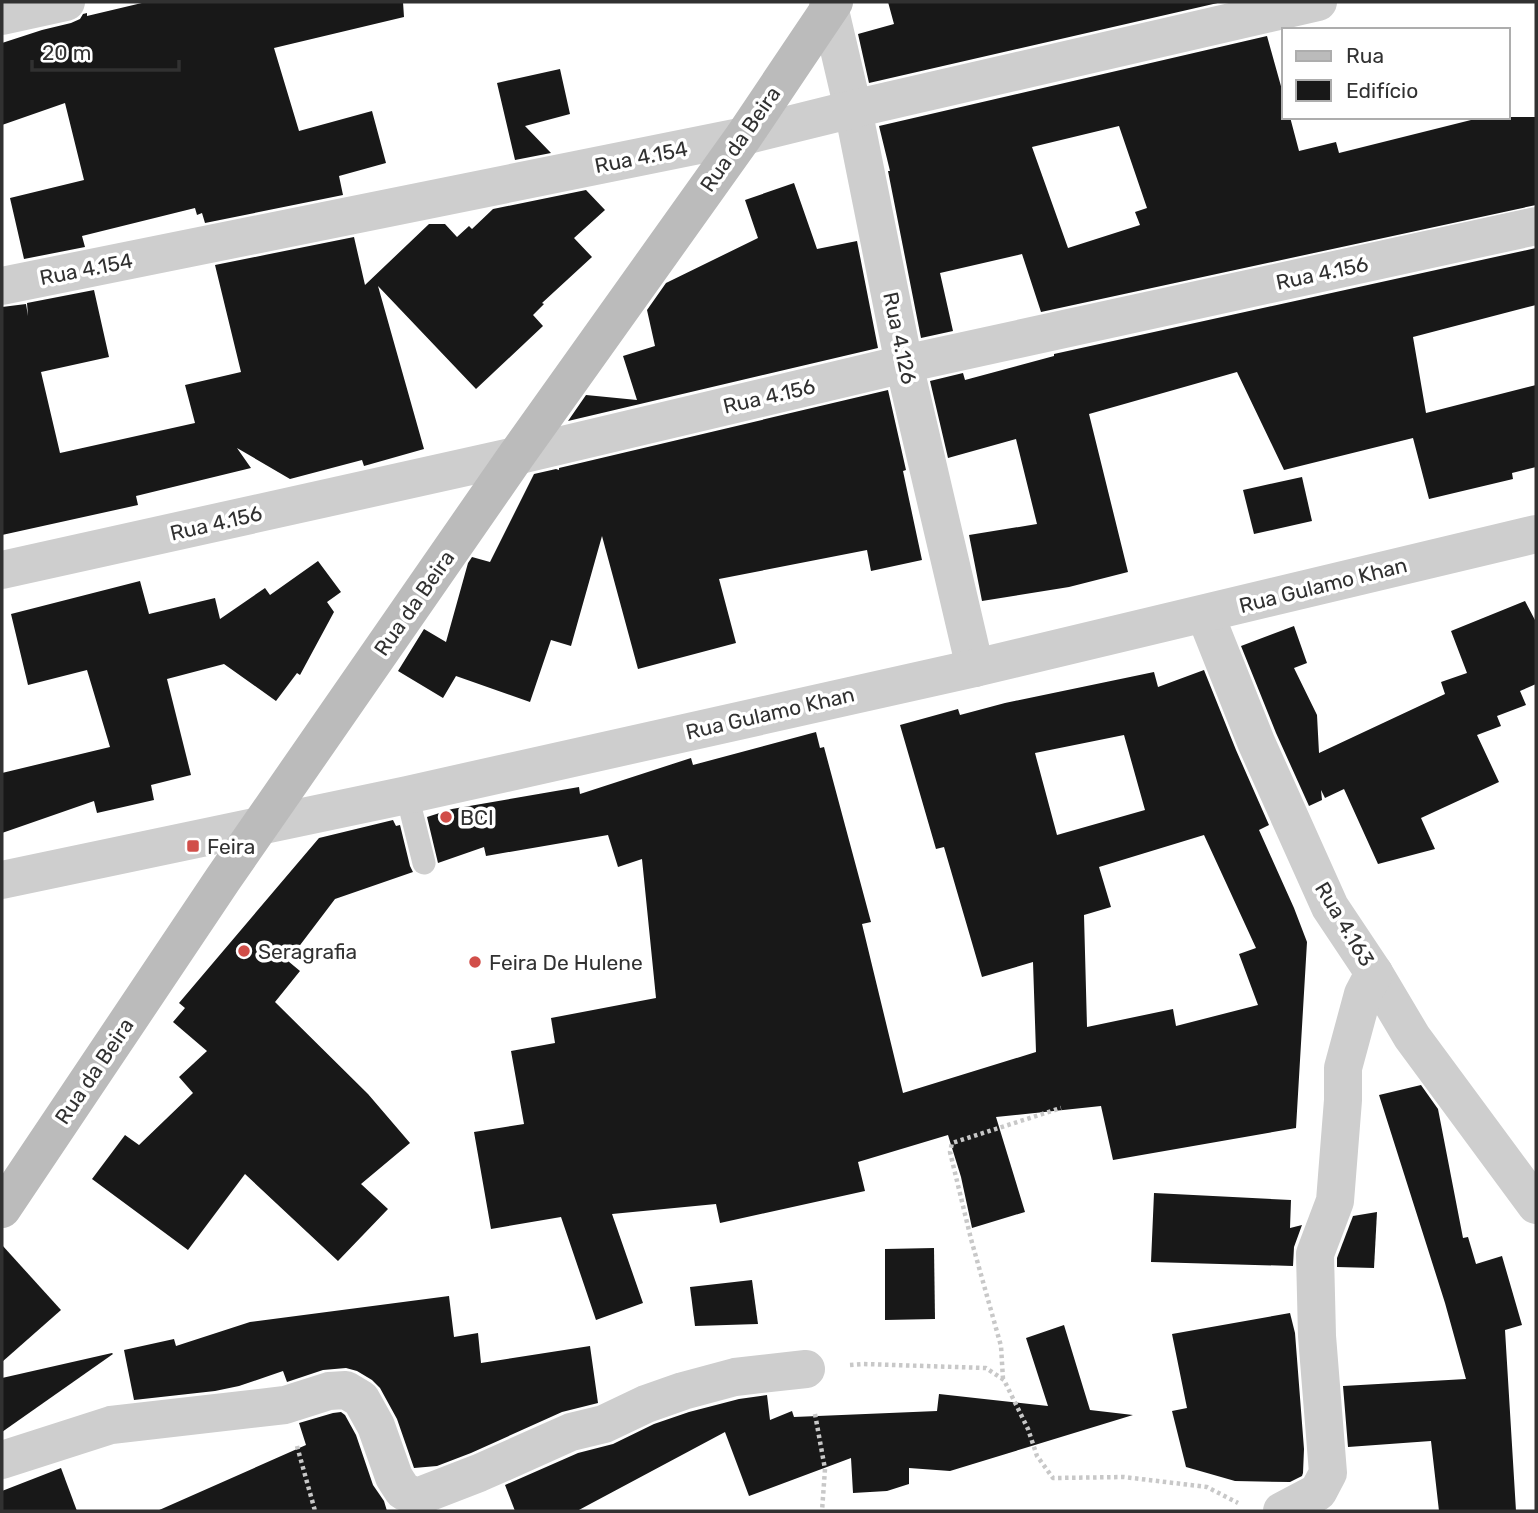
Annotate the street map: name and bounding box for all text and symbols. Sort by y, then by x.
scale bar [32,28,178,72]
legend [1282,28,1510,119]
text: 20 m [42,40,91,65]
text: Rua [1346,43,1384,68]
text: Edifício [1346,78,1418,103]
street label: Rua da Beira [695,82,785,196]
street label: Rua 4.154 [592,136,690,178]
street label: Rua 4.154 [37,248,135,290]
street label: Rua 4.156 [1273,251,1371,295]
street label: Rua 4.126 [878,290,922,386]
street label: Rua 4.156 [720,373,818,419]
street label: Rua 4.156 [167,500,265,546]
street label: Rua da Beira [369,546,459,660]
street label: Rua Gulamo Khan [1236,552,1410,618]
street label: Rua Gulamo Khan [683,681,857,745]
place label: BCI [460,805,494,830]
marker: BCI [438,809,454,825]
place label: Feira [207,834,255,859]
marker: Feira [185,838,201,854]
street label: Rua 4.163 [1310,877,1380,971]
place label: Seragrafia [258,939,357,964]
marker: Seragrafia [236,943,252,959]
place label: Feira De Hulene [489,950,643,975]
marker: Feira De Hulene [467,954,483,970]
street label: Rua da Beira [49,1013,139,1129]

